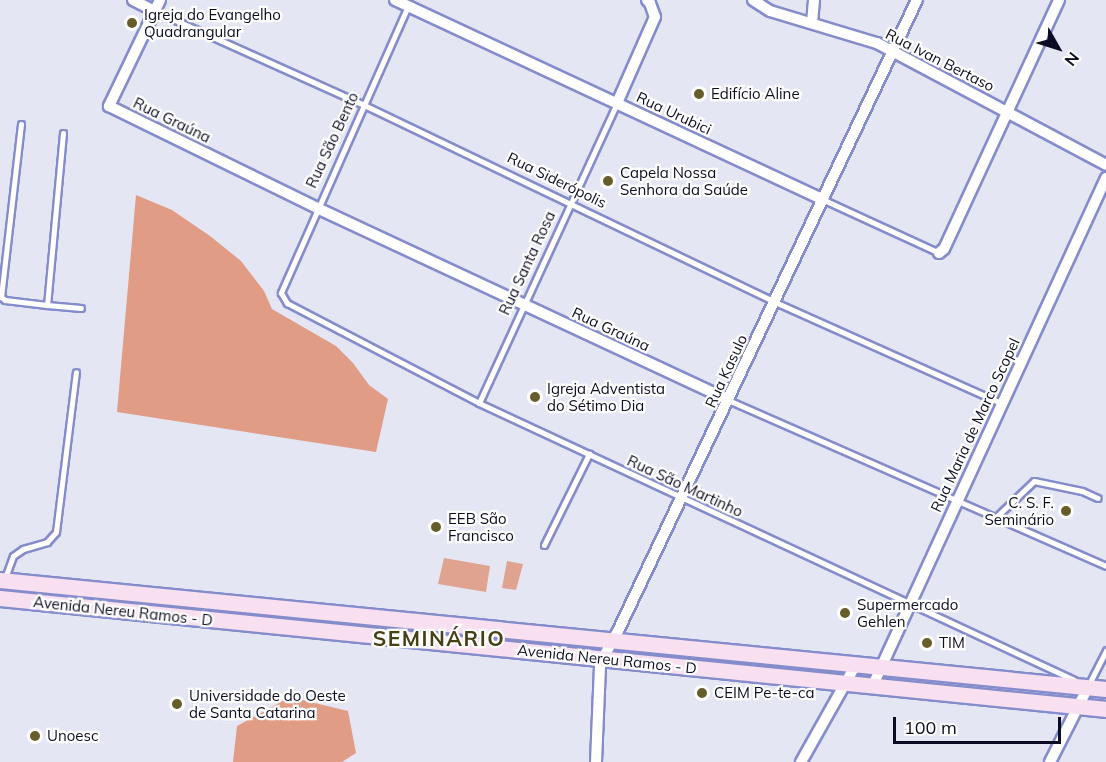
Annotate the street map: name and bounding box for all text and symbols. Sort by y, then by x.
place label: Igreja do Evangelho Quadrangular [144,5,281,40]
marker: Igreja do Evangelho Quadrangular [125,16,139,30]
north arrow [1028,18,1088,78]
street label: Rua Ivan Bertaso [883,25,997,95]
text: N [1060,48,1084,70]
place label: Edifício Aline [711,85,800,103]
marker: Edifício Aline [692,87,706,101]
street label: Rua Urubici [634,88,714,138]
street label: Rua São Bento [302,89,362,191]
street label: Rua Graúna [130,94,214,146]
street label: Rua Siderópolis [504,148,610,212]
place label: Capela Nossa Senhora da Saúde [620,163,748,198]
marker: Capela Nossa Senhora da Saúde [601,174,615,188]
street label: Rua Santa Rosa [495,208,559,318]
street label: Rua Graúna [569,303,653,355]
street label: Rua Kasulo [701,332,751,410]
street label: Rua Maria de Marco Scopel [927,335,1023,515]
place label: Igreja Adventista do Sétimo Dia [547,379,665,414]
marker: Igreja Adventista do Sétimo Dia [528,390,542,404]
street label: Rua São Martinho [624,451,746,521]
place label: C. S. F. Seminário [984,493,1054,528]
marker: C. S. F. Seminário [1059,504,1073,518]
place label: EEB São Francisco [448,509,514,544]
marker: EEB São Francisco [429,520,443,534]
street label: Avenida Nereu Ramos - D [32,593,214,629]
place label: Supermercado Gehlen [857,595,958,630]
marker: Supermercado Gehlen [838,606,852,620]
district label: SEMINÁRIO [373,625,505,651]
place label: TIM [939,634,965,652]
marker: TIM [920,636,934,650]
street label: Avenida Nereu Ramos - D [516,641,698,677]
place label: CEIM Pe-te-ca [714,684,814,702]
place label: Universidade do Oeste de Santa Catarina [189,686,346,721]
marker: CEIM Pe-te-ca [695,686,709,700]
marker: Universidade do Oeste de Santa Catarina [170,697,184,711]
scale bar [896,705,1064,743]
text: 100 m [904,716,957,739]
place label: Unoesc [47,727,98,745]
marker: Unoesc [28,729,42,743]

